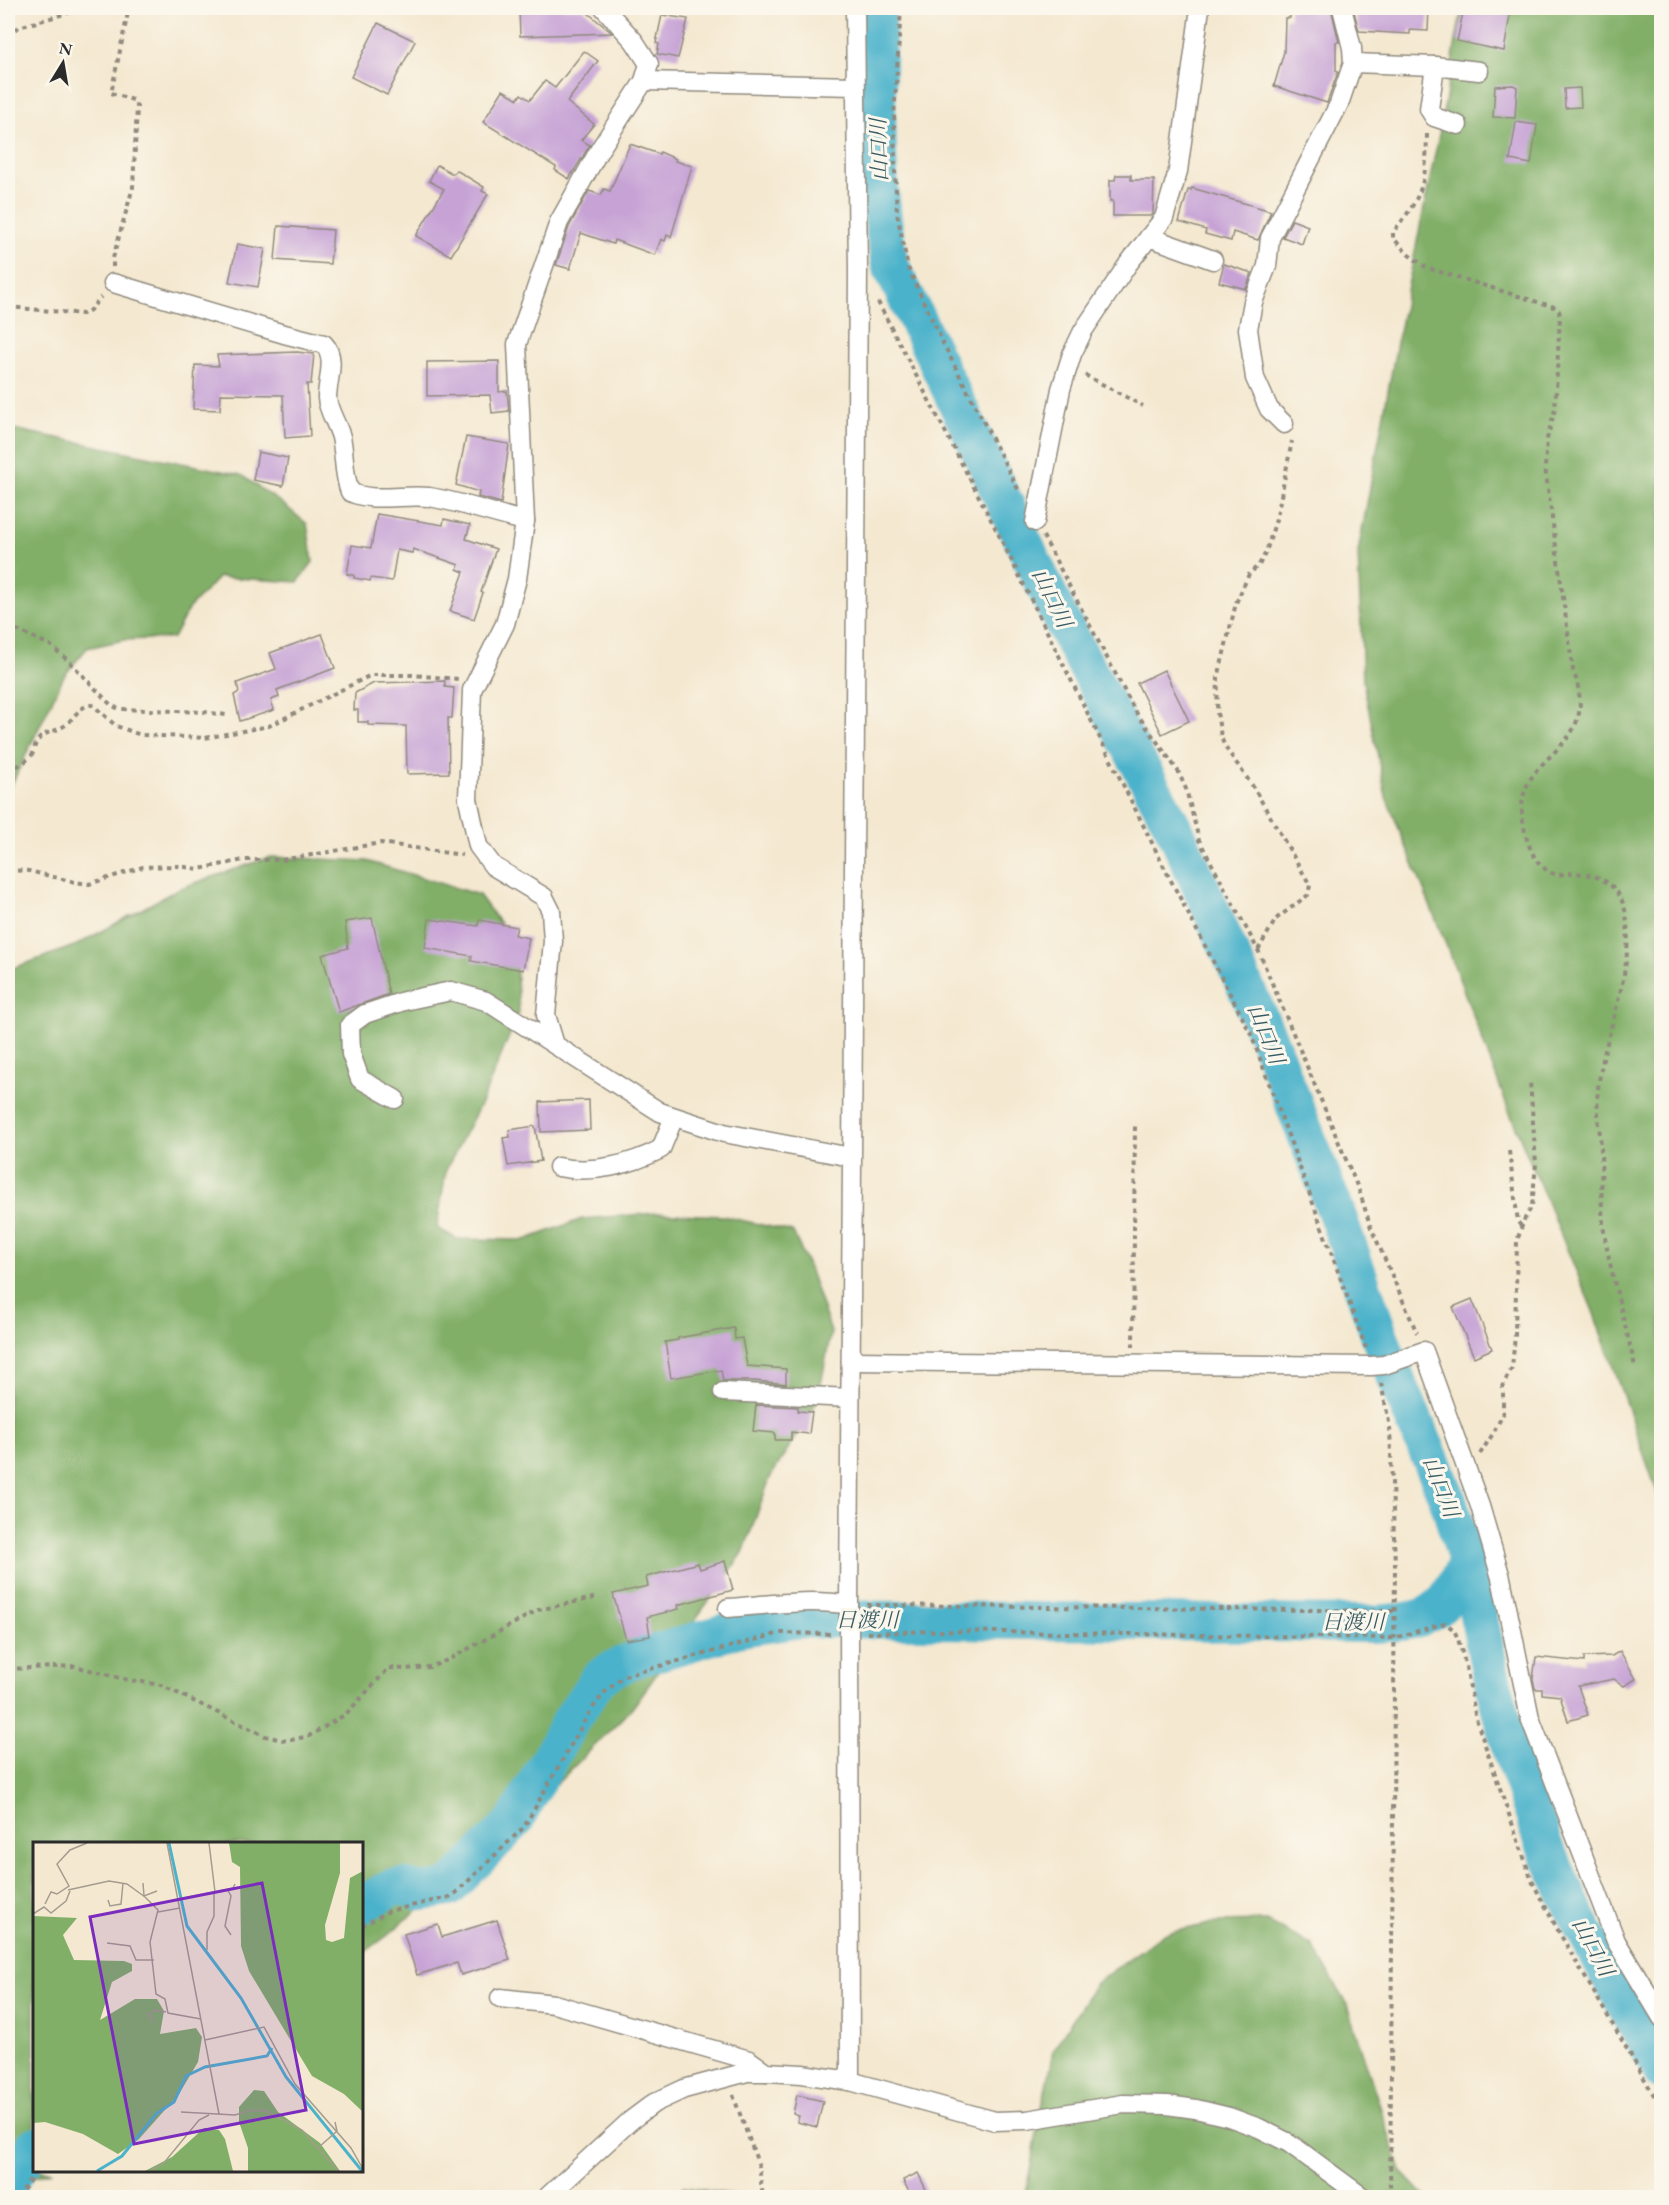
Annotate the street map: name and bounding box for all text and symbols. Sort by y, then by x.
north arrow [33,33,93,93]
text: N [57,37,74,60]
water label: 山口川 [864,116,893,182]
water label: 山口川 [1027,564,1079,634]
water label: 山口川 [1242,1000,1292,1070]
water label: 山口川 [1418,1453,1466,1523]
water label: 日渡川 [836,1606,900,1633]
water label: 日渡川 [1322,1608,1386,1635]
inset map [33,1842,363,2172]
water label: 山口川 [1567,1913,1621,1983]

